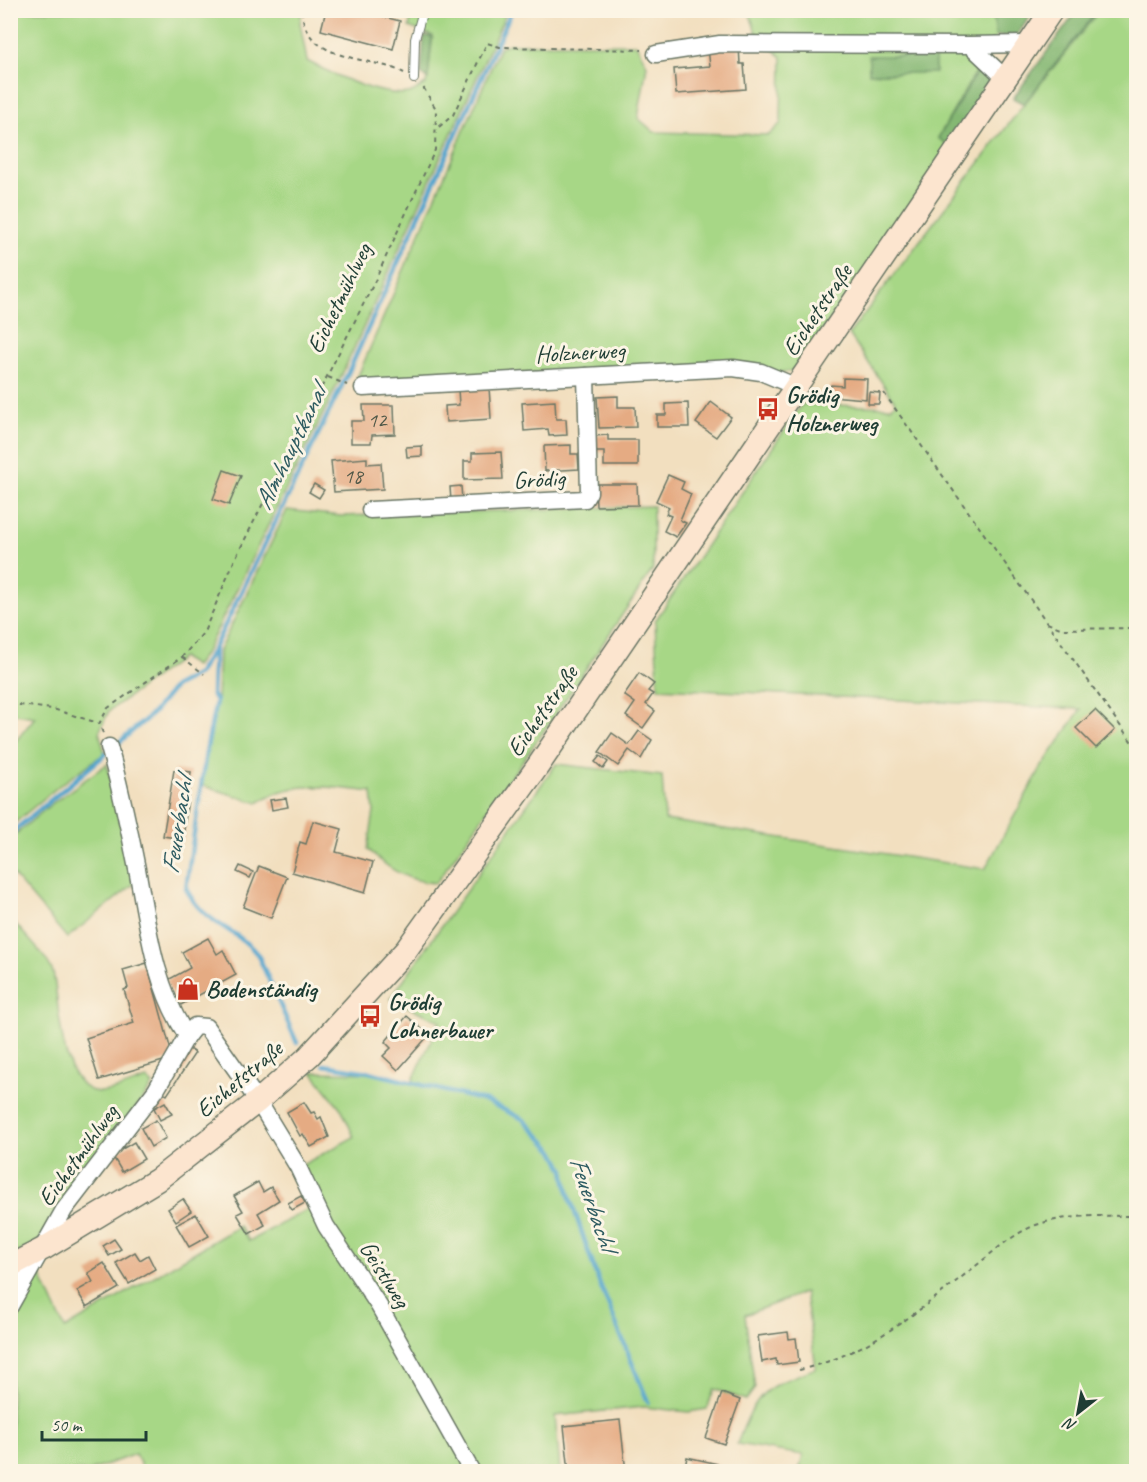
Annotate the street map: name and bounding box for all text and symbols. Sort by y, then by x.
street label: Eichetmühlweg [300,237,379,358]
street label: Eichetstraße [775,257,860,362]
street label: Holznerweg [534,335,627,369]
water label: Almhauptkanal [246,374,338,515]
place label: Grödig Holznerweg [786,380,879,438]
bus stop icon: Grödig Holznerweg [755,396,781,422]
house number: 12 [368,407,388,433]
house number: 18 [344,463,365,489]
street label: Grödig [513,463,568,495]
street label: Eichetstraße [500,658,585,762]
water label: Feuerbachl [153,767,202,876]
place label: Bodenständig [206,974,319,1004]
shop icon: Bodenständig [175,976,201,1002]
place label: Grödig Lohnerbauer [388,987,495,1045]
bus stop icon: Grödig Lohnerbauer [357,1003,383,1029]
street label: Eichetstraße [189,1033,290,1124]
street label: Eichetmühlweg [31,1097,126,1212]
water label: Feuerbachl [562,1152,627,1262]
street label: Geistlweg [353,1235,418,1315]
north arrow [1048,1383,1108,1443]
scale bar [42,1404,146,1442]
text: N [1059,1412,1080,1436]
text: 50 m [51,1414,84,1436]

